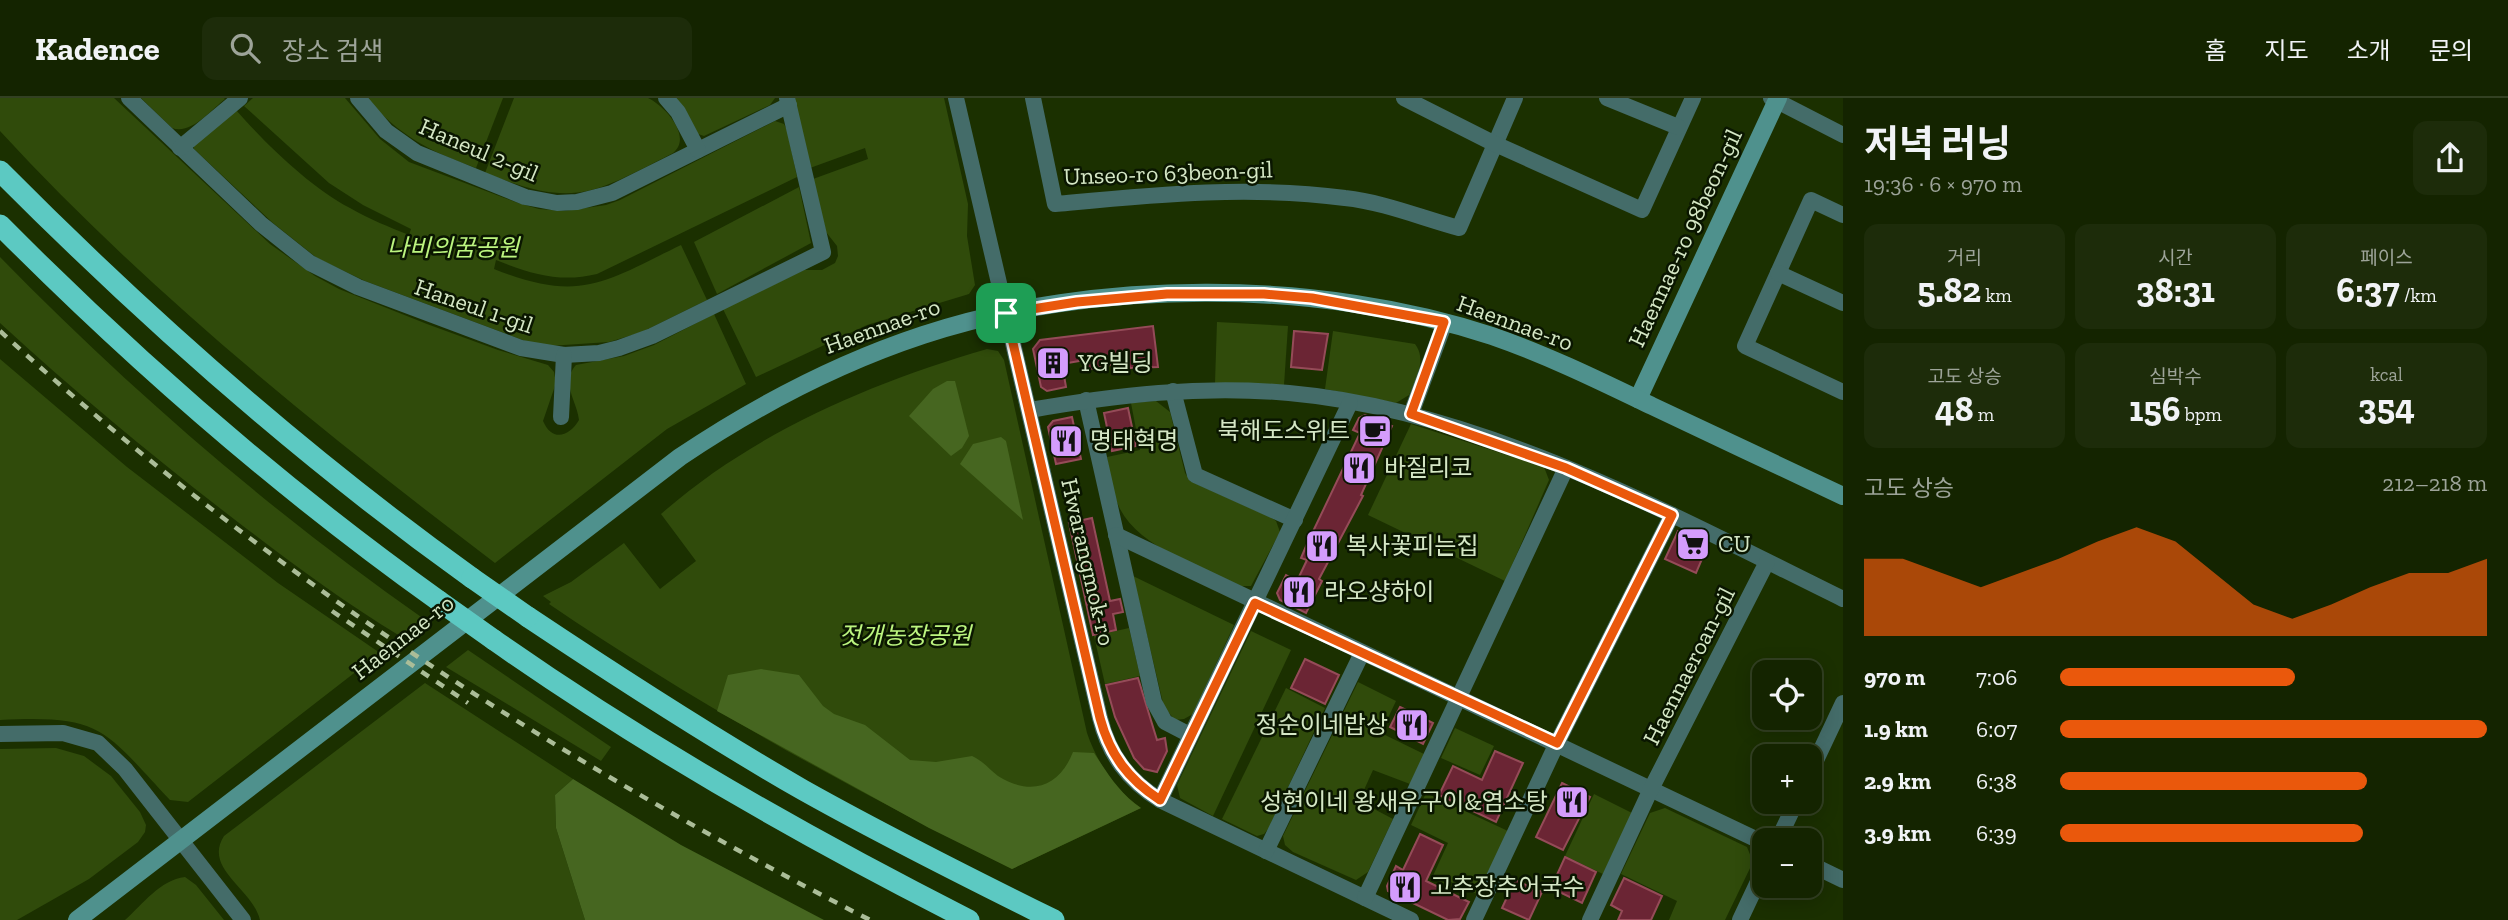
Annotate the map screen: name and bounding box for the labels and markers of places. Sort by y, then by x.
pin [976,283,1036,343]
building icon: YG빌딩 [1034,344,1072,382]
place label: YG빌딩 [1077,348,1153,377]
cafe icon: 북해도스위트 [1356,412,1394,450]
place label: 북해도스위트 [1218,416,1350,445]
restaurant icon: 명태혁명 [1047,422,1085,460]
place label: 명태혁명 [1090,426,1178,455]
restaurant icon: 바질리코 [1340,449,1378,487]
place label: 바질리코 [1384,453,1472,482]
supermarket icon: CU [1674,525,1712,563]
restaurant icon: 복사꽃피는집 [1303,527,1341,565]
place label: CU [1718,529,1751,558]
place label: 복사꽃피는집 [1346,531,1478,560]
restaurant icon: 라오샹하이 [1280,573,1318,611]
place label: 라오샹하이 [1324,577,1434,606]
restaurant icon: 정순이네밥상 [1393,706,1431,744]
place label: 정순이네밥상 [1256,710,1388,739]
restaurant icon: 성현이네 왕새우구이&염소탕 [1553,783,1591,821]
place label: 성현이네 왕새우구이&염소탕 [1260,787,1548,816]
restaurant icon: 고추장추어국수 [1386,868,1424,906]
place label: 고추장추어국수 [1430,872,1585,901]

